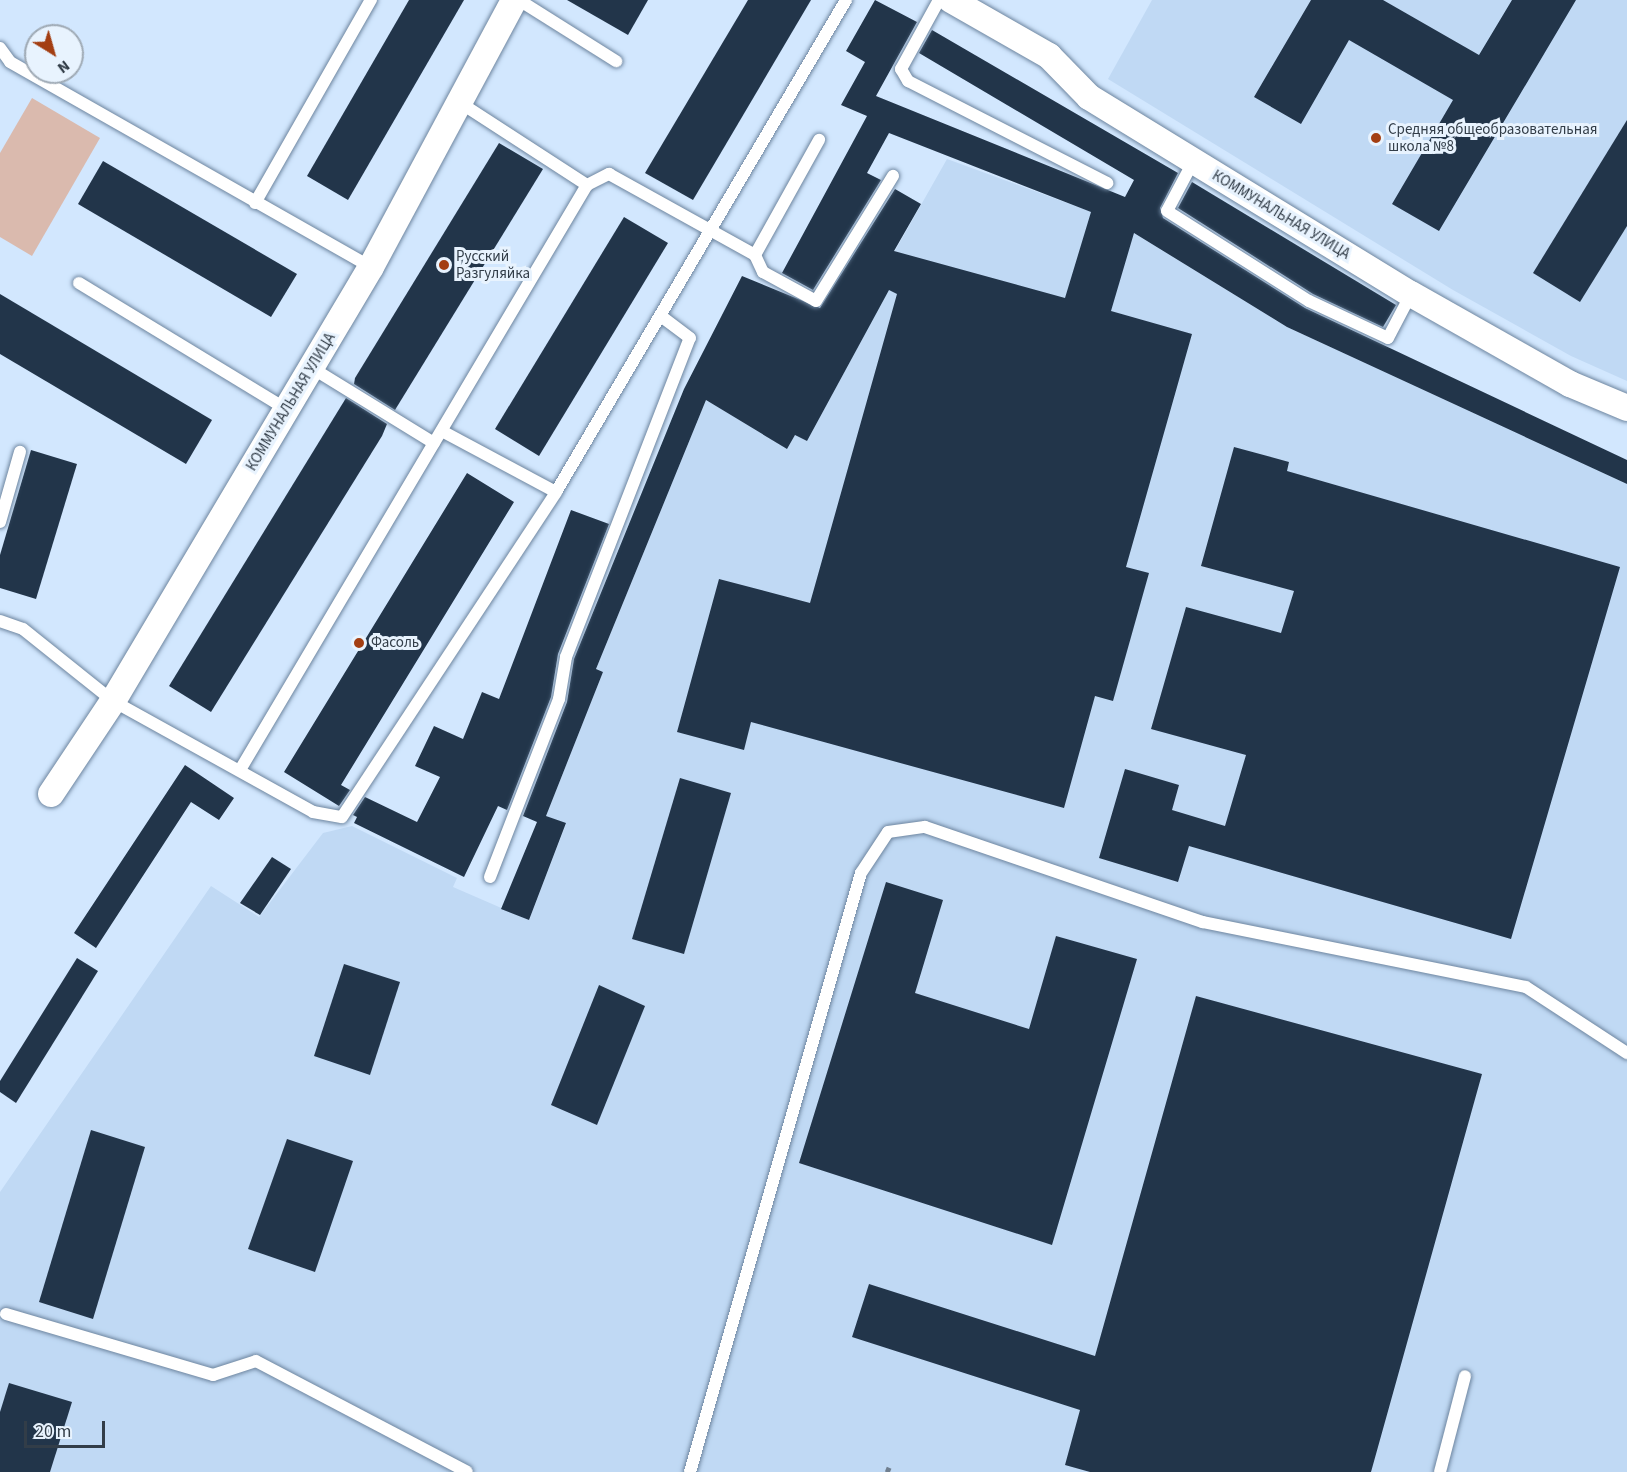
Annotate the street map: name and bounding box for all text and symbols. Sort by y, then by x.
north arrow [24,24,84,84]
text: N [53,55,75,79]
place label: Средняя общеобразовательная школа №8 [1388,120,1597,155]
marker: Средняя общеобразовательная школа №8 [1369,131,1383,145]
street label: КОММУНАЛЬНАЯ УЛИЦА [1209,167,1353,263]
place label: Русский Разгуляйка [456,247,530,282]
marker: Русский Разгуляйка [437,258,451,272]
street label: КОММУНАЛЬНАЯ УЛИЦА [243,330,339,474]
place label: Фасоль [371,634,419,652]
marker: Фасоль [352,636,366,650]
scale bar [27,1409,108,1447]
text: 20 m [35,1419,71,1444]

